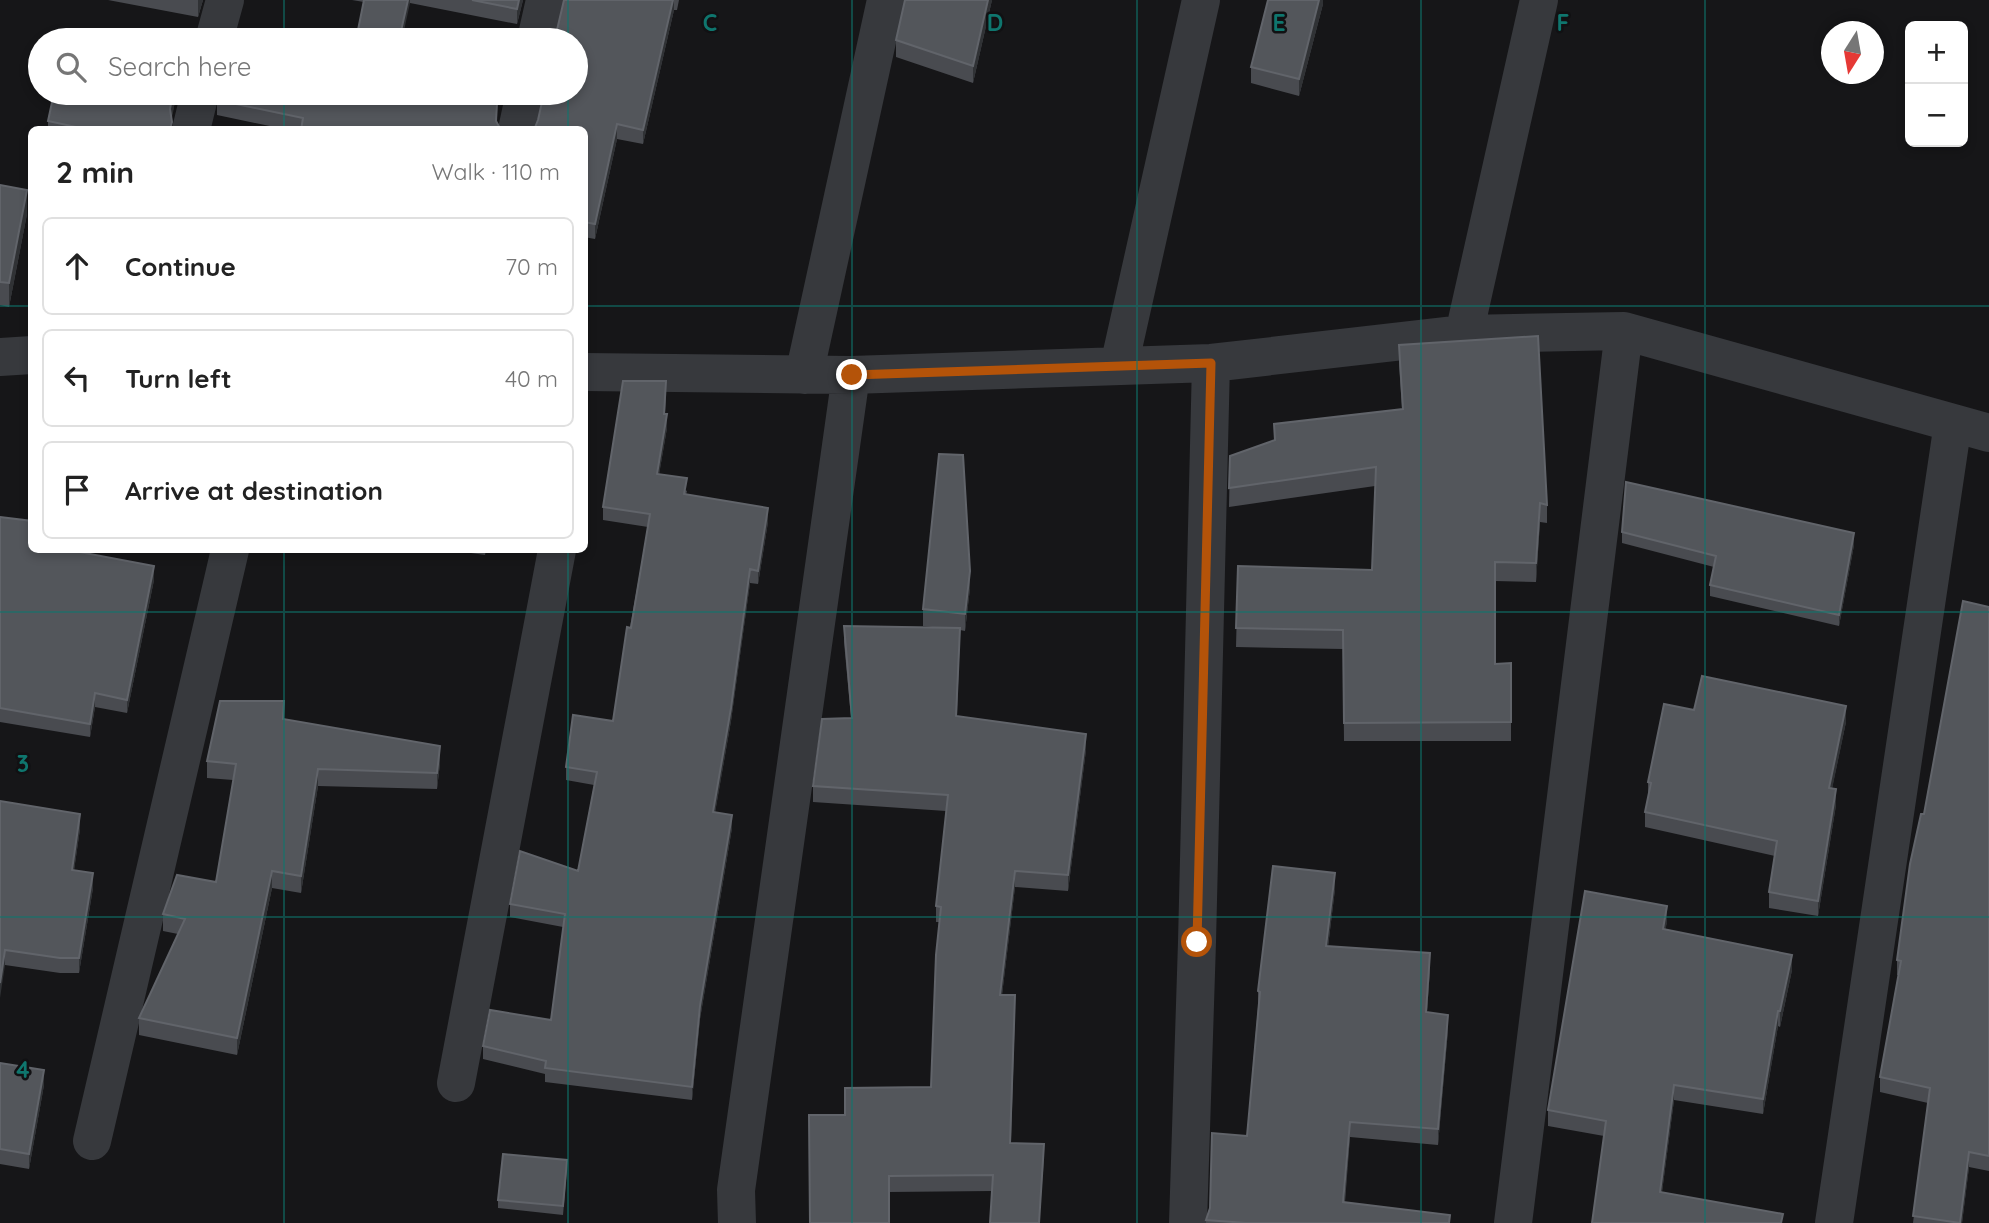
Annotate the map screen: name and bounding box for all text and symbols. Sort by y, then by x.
text: C [703,8,717,37]
text: D [987,8,1003,37]
text: E [1272,8,1286,37]
text: F [1557,8,1569,37]
north arrow [1821,21,1884,84]
map controls [1905,21,1968,147]
button: + [1905,21,1968,84]
search box [28,28,588,105]
icon: search [52,48,90,86]
text: Search here [108,50,252,83]
button: − [1905,84,1968,147]
text: 2 min [56,153,134,191]
text: Walk · 110 m [431,157,560,186]
icon: ahead [58,247,96,285]
text: Continue [125,250,236,283]
text: 70 m [505,252,558,281]
icon: left [58,359,96,397]
route end [836,359,867,390]
text: Turn left [125,362,232,395]
text: 40 m [505,364,558,393]
icon: arrive [58,471,96,509]
text: Arrive at destination [125,474,383,507]
text: 3 [17,749,29,778]
route start [1181,926,1212,957]
text: 4 [16,1055,30,1084]

